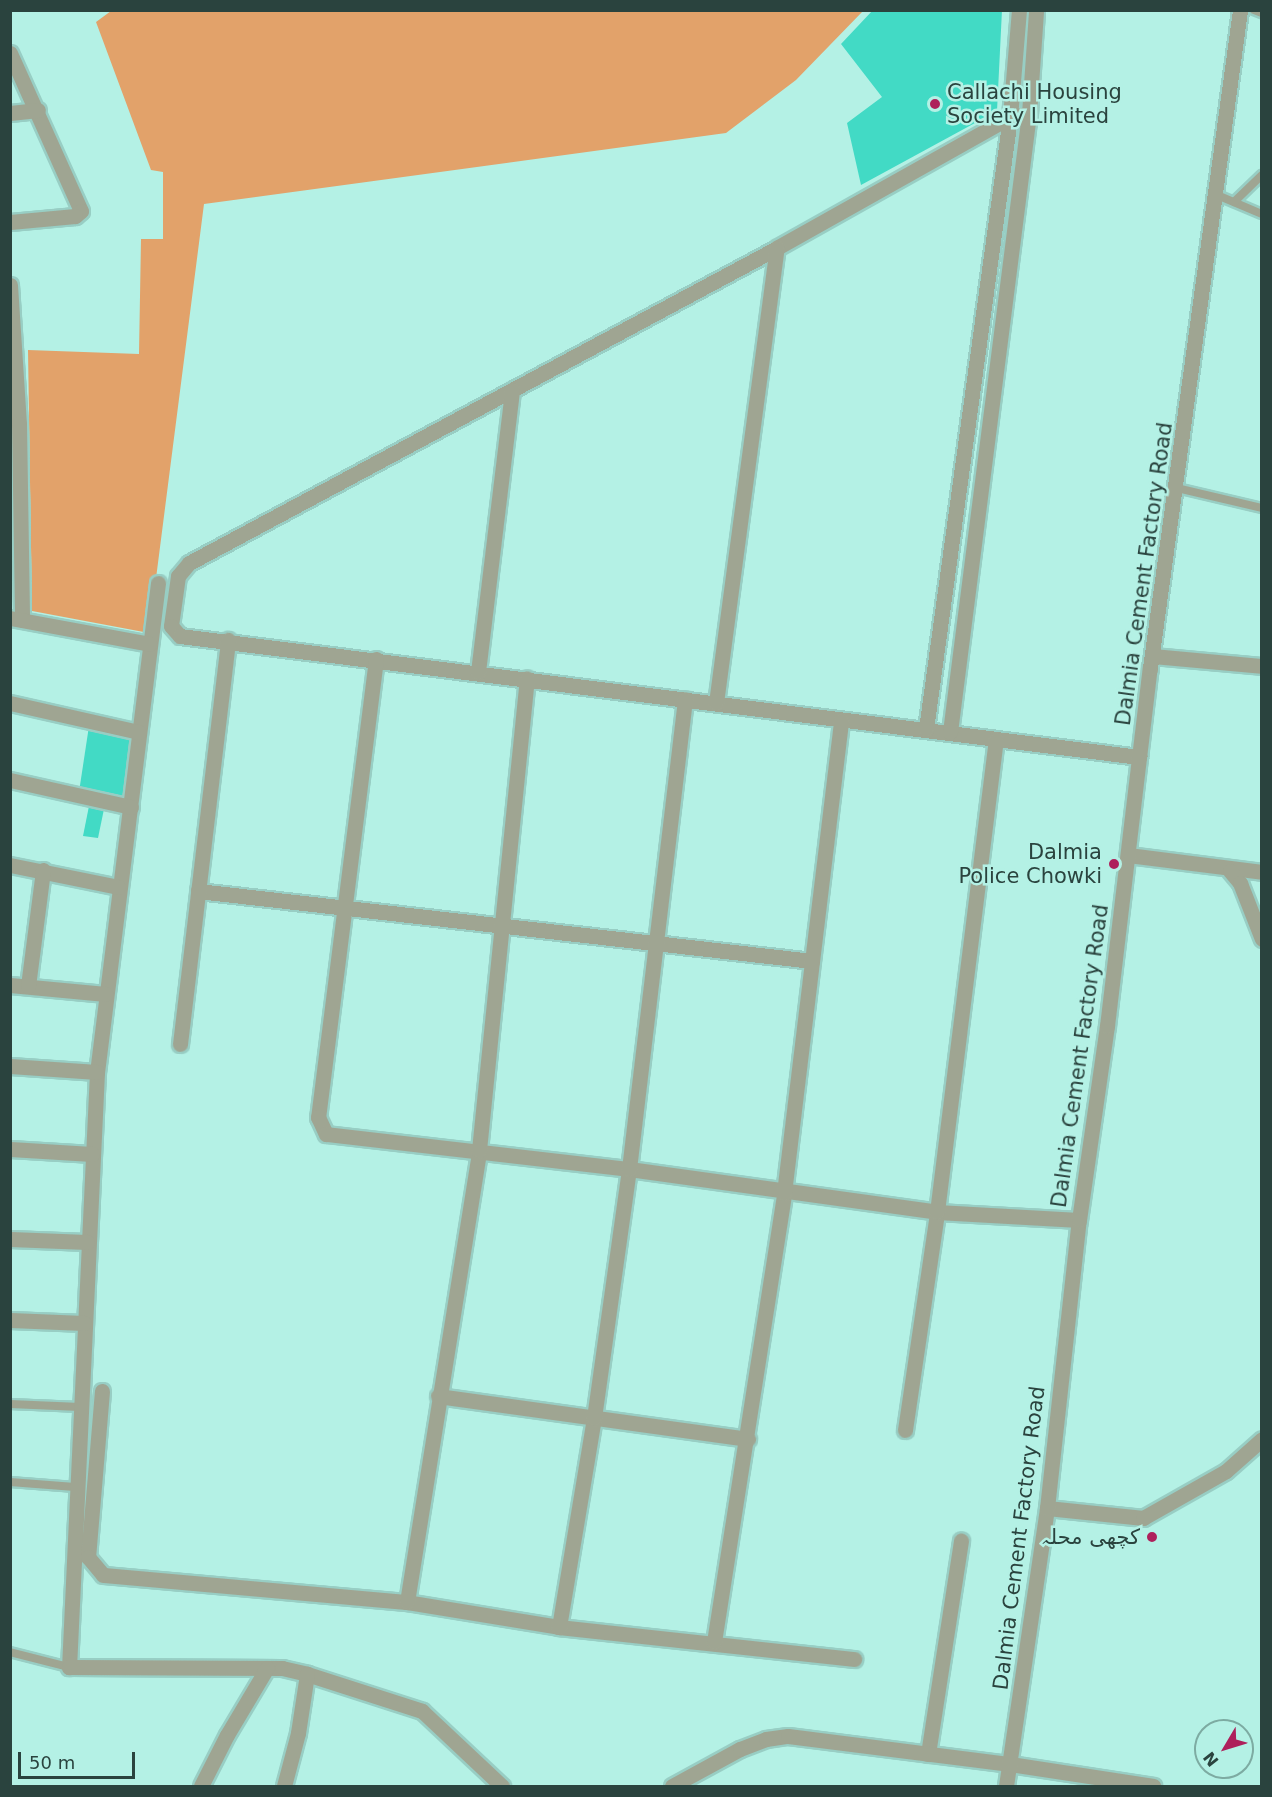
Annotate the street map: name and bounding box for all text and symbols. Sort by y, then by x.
place label: Callachi Housing Society Limited [947,79,1122,129]
marker: Callachi Housing Society Limited [928,97,942,111]
street label: Dalmia Cement Factory Road [1110,421,1178,727]
place label: Dalmia Police Chowki [958,839,1102,889]
marker: Dalmia Police Chowki [1107,857,1121,871]
street label: Dalmia Cement Factory Road [1046,903,1114,1209]
street label: Dalmia Cement Factory Road [988,1385,1050,1691]
place label: کچھی محلہ [1041,1524,1140,1550]
marker: کچھی محلہ [1145,1530,1159,1544]
north arrow [1194,1719,1254,1779]
scale bar [21,1740,138,1778]
text: N [1199,1748,1223,1770]
text: 50 m [29,1752,75,1773]

